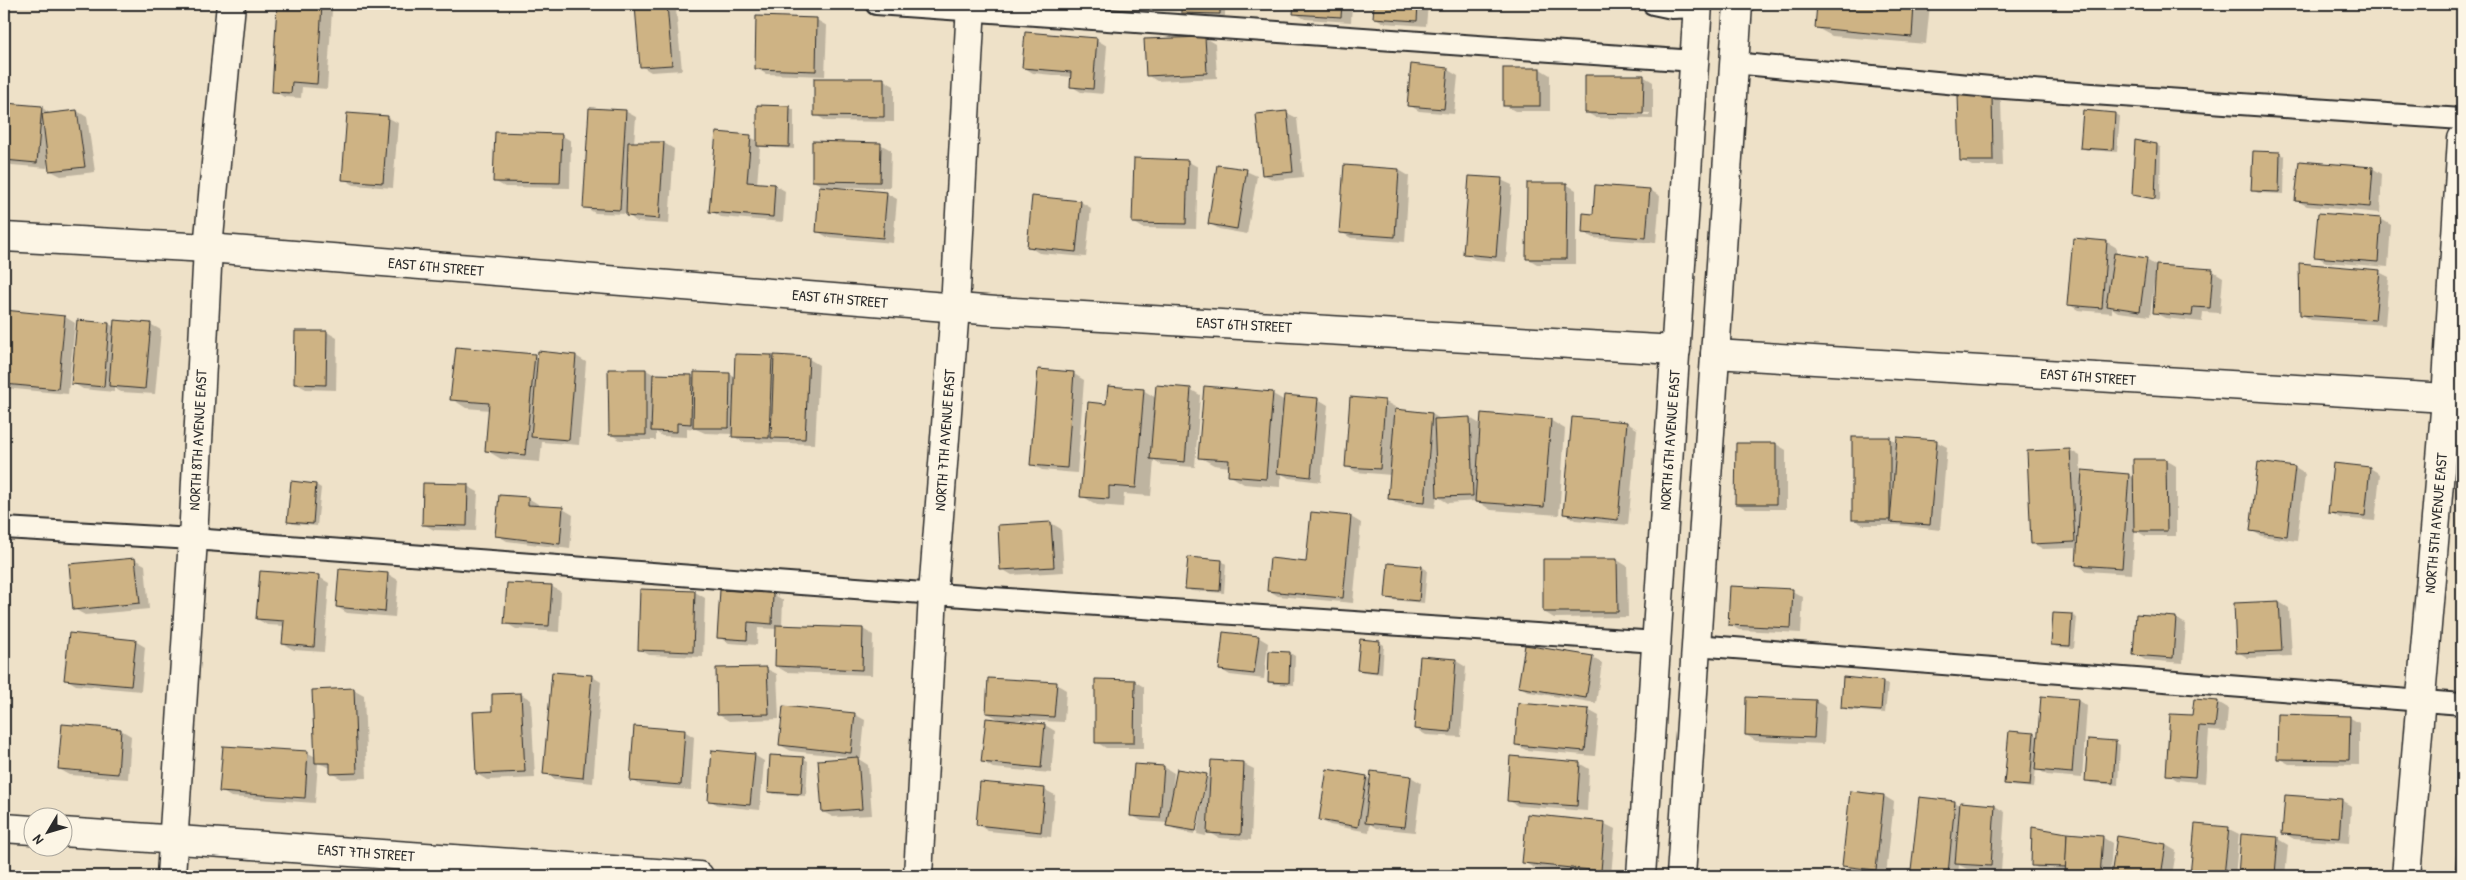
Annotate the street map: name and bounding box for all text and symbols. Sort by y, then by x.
street label: EAST 6TH STREET [387,252,486,281]
street label: EAST 6TH STREET [791,284,890,313]
street label: EAST 6TH STREET [1196,312,1293,338]
street label: EAST 6TH STREET [2040,363,2138,390]
street label: NORTH 7TH AVENUE EAST [929,367,960,512]
street label: NORTH 8TH AVENUE EAST [183,368,212,511]
street label: NORTH 6TH AVENUE EAST [1654,368,1685,511]
street label: NORTH 5TH AVENUE EAST [2419,451,2452,594]
north arrow [22,808,72,858]
text: N [27,831,47,849]
street label: EAST 7TH STREET [317,839,416,866]

